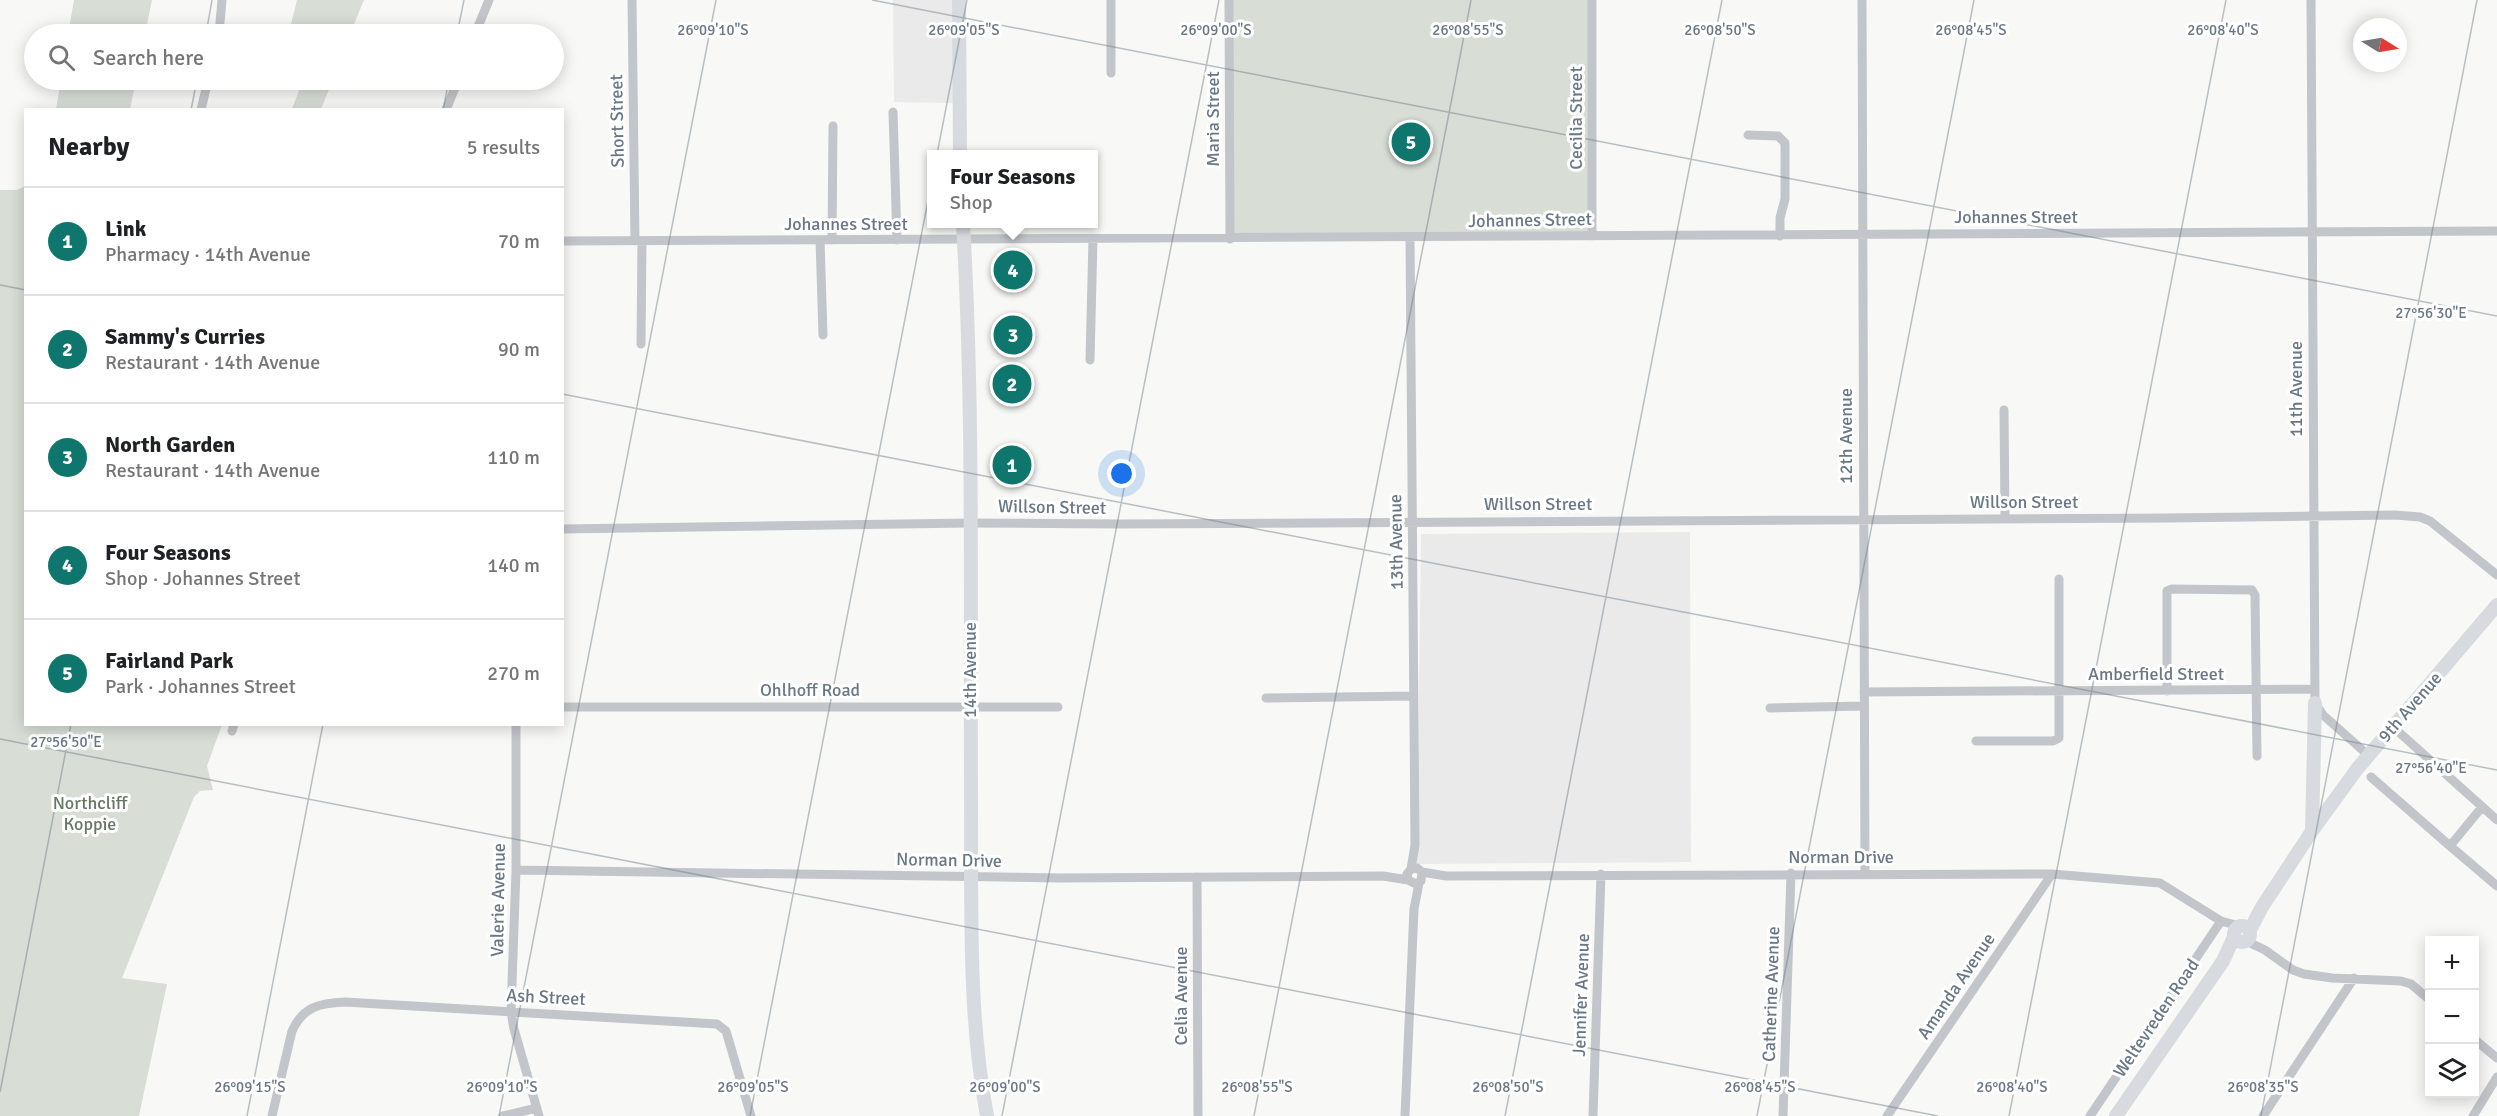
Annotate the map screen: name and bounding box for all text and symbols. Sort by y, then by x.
north arrow [2353,18,2407,72]
text: 26°09'10"S [677,21,749,39]
text: 26°09'05"S [928,21,1000,39]
text: 26°09'00"S [1180,21,1252,39]
text: 26°08'55"S [1432,21,1504,39]
text: 26°08'50"S [1684,21,1756,39]
text: 26°08'45"S [1935,21,2007,39]
text: 26°08'40"S [2187,21,2259,39]
search box [24,24,564,90]
icon: search [45,41,78,74]
text: Search here [93,44,204,71]
street label: Cecilia Street [1565,66,1587,170]
street label: Maria Street [1202,71,1224,167]
street label: Short Street [605,74,629,168]
pin: 5 [1392,120,1430,164]
text: Nearby [48,131,129,163]
text: 5 results [467,135,540,160]
popup [927,150,1098,228]
text: Four Seasons [950,163,1075,190]
text: Shop [950,190,993,215]
street label: Johannes Street [1954,206,2078,228]
street label: Johannes Street [1468,208,1592,232]
street label: Johannes Street [784,213,908,235]
text: Link [105,215,146,242]
text: 1 [62,229,73,254]
text: 70 m [498,229,540,254]
text: Pharmacy · 14th Avenue [105,242,311,267]
pin: 4 [994,248,1032,292]
text: 27°56'30"E [2395,304,2467,322]
pin: 3 [994,312,1032,358]
text: Sammy's Curries [105,323,265,350]
text: 2 [62,337,73,362]
text: 90 m [498,337,540,362]
street label: 11th Avenue [2285,341,2307,437]
text: Restaurant · 14th Avenue [105,350,320,375]
pin: 2 [992,362,1032,406]
street label: 12th Avenue [1835,388,1857,484]
text: North Garden [105,431,235,458]
pin: 1 [992,442,1032,488]
text: 3 [62,445,73,470]
text: 110 m [487,445,540,470]
text: Restaurant · 14th Avenue [105,458,320,483]
your location [1107,459,1136,488]
street label: Willson Street [1970,491,2078,513]
street label: Willson Street [1484,493,1592,515]
street label: 13th Avenue [1384,494,1408,590]
street label: Willson Street [998,495,1106,519]
text: Four Seasons [105,539,231,566]
text: 4 [62,553,73,578]
text: 140 m [487,553,540,578]
text: Shop · Johannes Street [105,566,300,591]
street label: 14th Avenue [959,622,981,718]
text: Fairland Park [105,647,234,674]
text: 5 [62,661,73,686]
text: 270 m [487,661,540,686]
street label: Amberfield Street [2088,663,2224,685]
street label: 9th Avenue [2373,667,2447,747]
text: Park · Johannes Street [105,674,296,699]
street label: Ohlhoff Road [760,679,860,701]
text: 27°56'50"E [30,733,102,751]
text: 27°56'40"E [2395,759,2467,777]
park label: Northcliff Koppie [53,792,129,835]
street label: Valerie Avenue [486,843,510,957]
street label: Norman Drive [1788,846,1894,868]
street label: Norman Drive [896,848,1002,872]
street label: Catherine Avenue [1758,926,1784,1062]
street label: Amanda Avenue [1912,929,2000,1043]
street label: Jennifer Avenue [1568,933,1594,1057]
map controls [2425,936,2479,1098]
button: + [2425,936,2479,990]
street label: Celia Avenue [1170,946,1192,1046]
street label: Weltevreden Road [2108,955,2204,1081]
street label: Ash Street [506,984,586,1010]
button: − [2425,990,2479,1044]
button: layers [2425,1044,2479,1098]
text: 26°09'15"S [214,1078,286,1096]
text: 26°09'10"S [466,1078,538,1096]
text: 26°09'05"S [717,1078,789,1096]
text: 26°09'00"S [969,1078,1041,1096]
text: 26°08'55"S [1221,1078,1293,1096]
text: 26°08'50"S [1472,1078,1544,1096]
text: 26°08'45"S [1724,1078,1796,1096]
text: 26°08'40"S [1976,1078,2048,1096]
text: 26°08'35"S [2227,1078,2299,1096]

